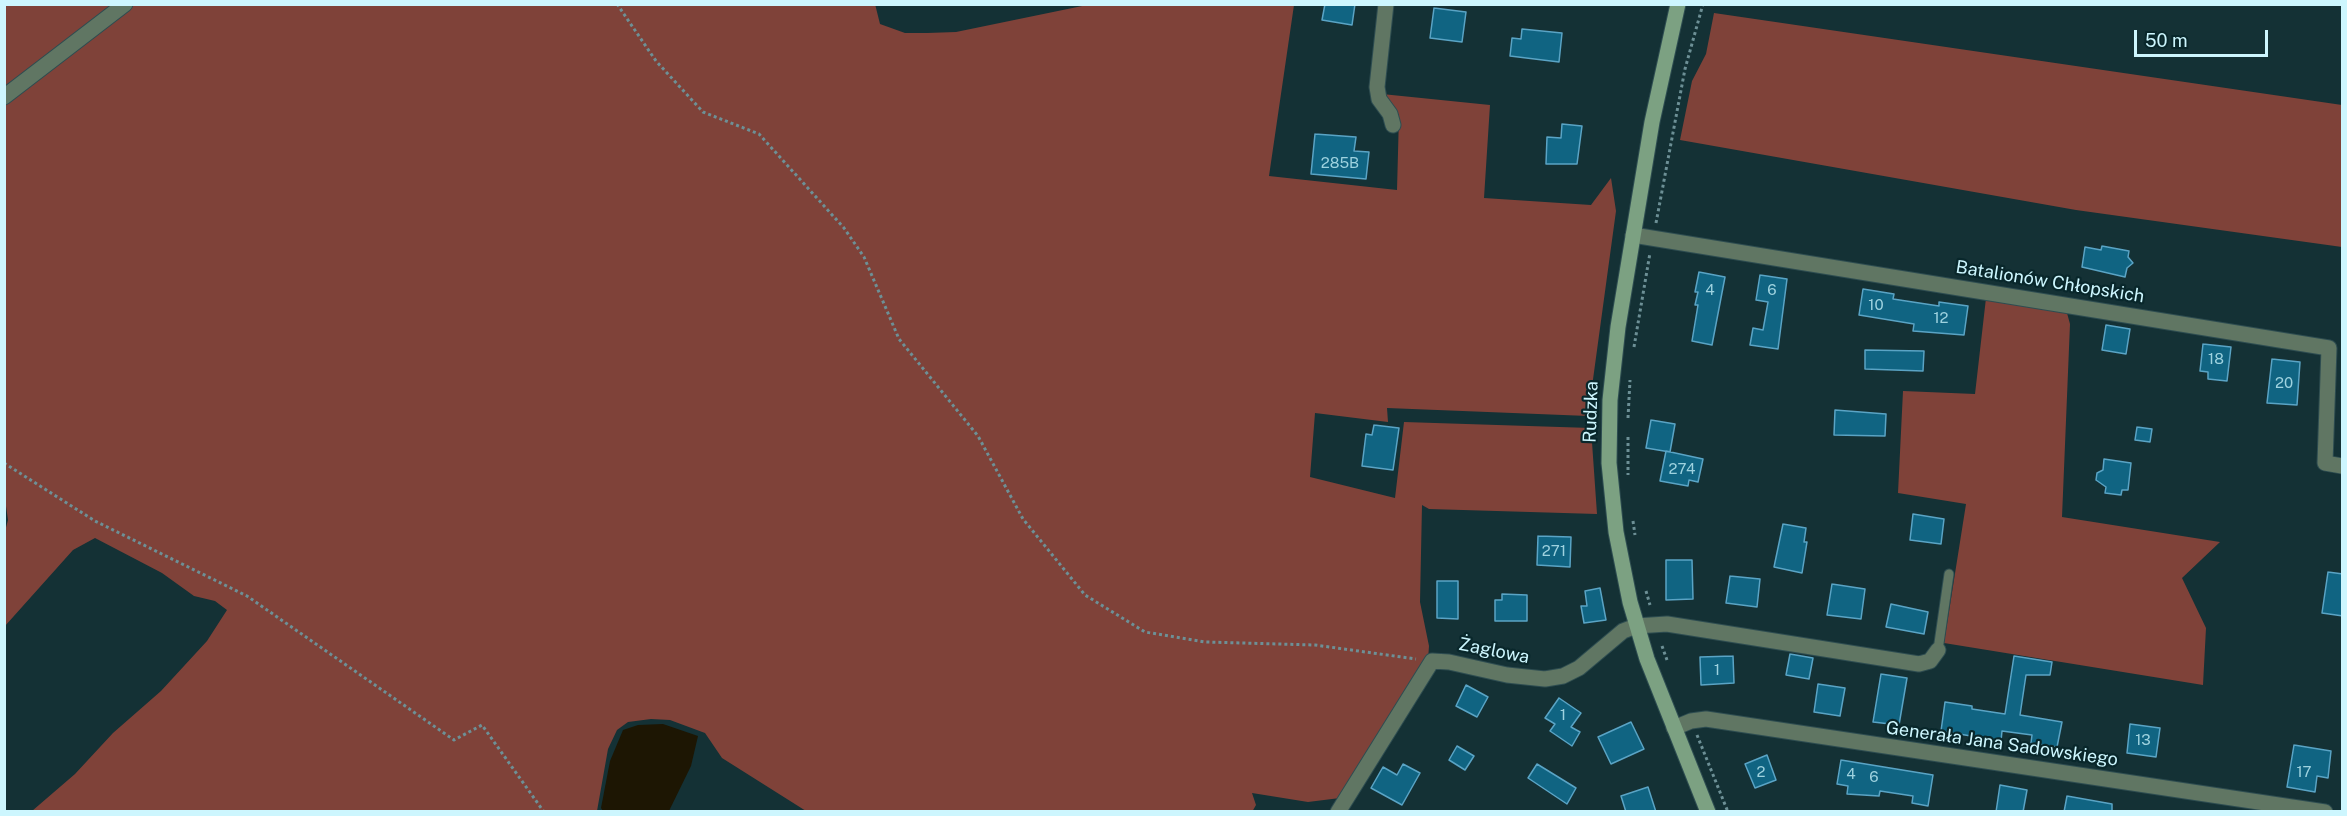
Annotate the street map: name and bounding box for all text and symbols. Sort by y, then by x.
scale bar [2137,18,2270,56]
text: 50 m [2145,30,2188,51]
house number: 285B [1321,154,1359,172]
street label: Batalionów Chłopskich [1954,256,2146,308]
house number: 4 [1705,281,1715,299]
house number: 6 [1767,281,1777,299]
house number: 10 [1868,296,1884,314]
house number: 12 [1933,309,1949,327]
house number: 18 [2208,350,2224,368]
house number: 20 [2275,374,2293,392]
street label: Rudzka [1579,381,1603,443]
house number: 274 [1669,460,1695,478]
house number: 271 [1542,542,1566,560]
street label: Żaglowa [1457,634,1531,668]
house number: 1 [1714,661,1720,679]
house number: 1 [1560,706,1566,724]
street label: Generała Jana Sadowskiego [1885,717,2119,771]
house number: 13 [2135,731,2151,749]
house number: 2 [1757,763,1765,781]
house number: 17 [2296,763,2312,781]
house number: 4 [1846,765,1856,783]
house number: 6 [1869,768,1879,786]

